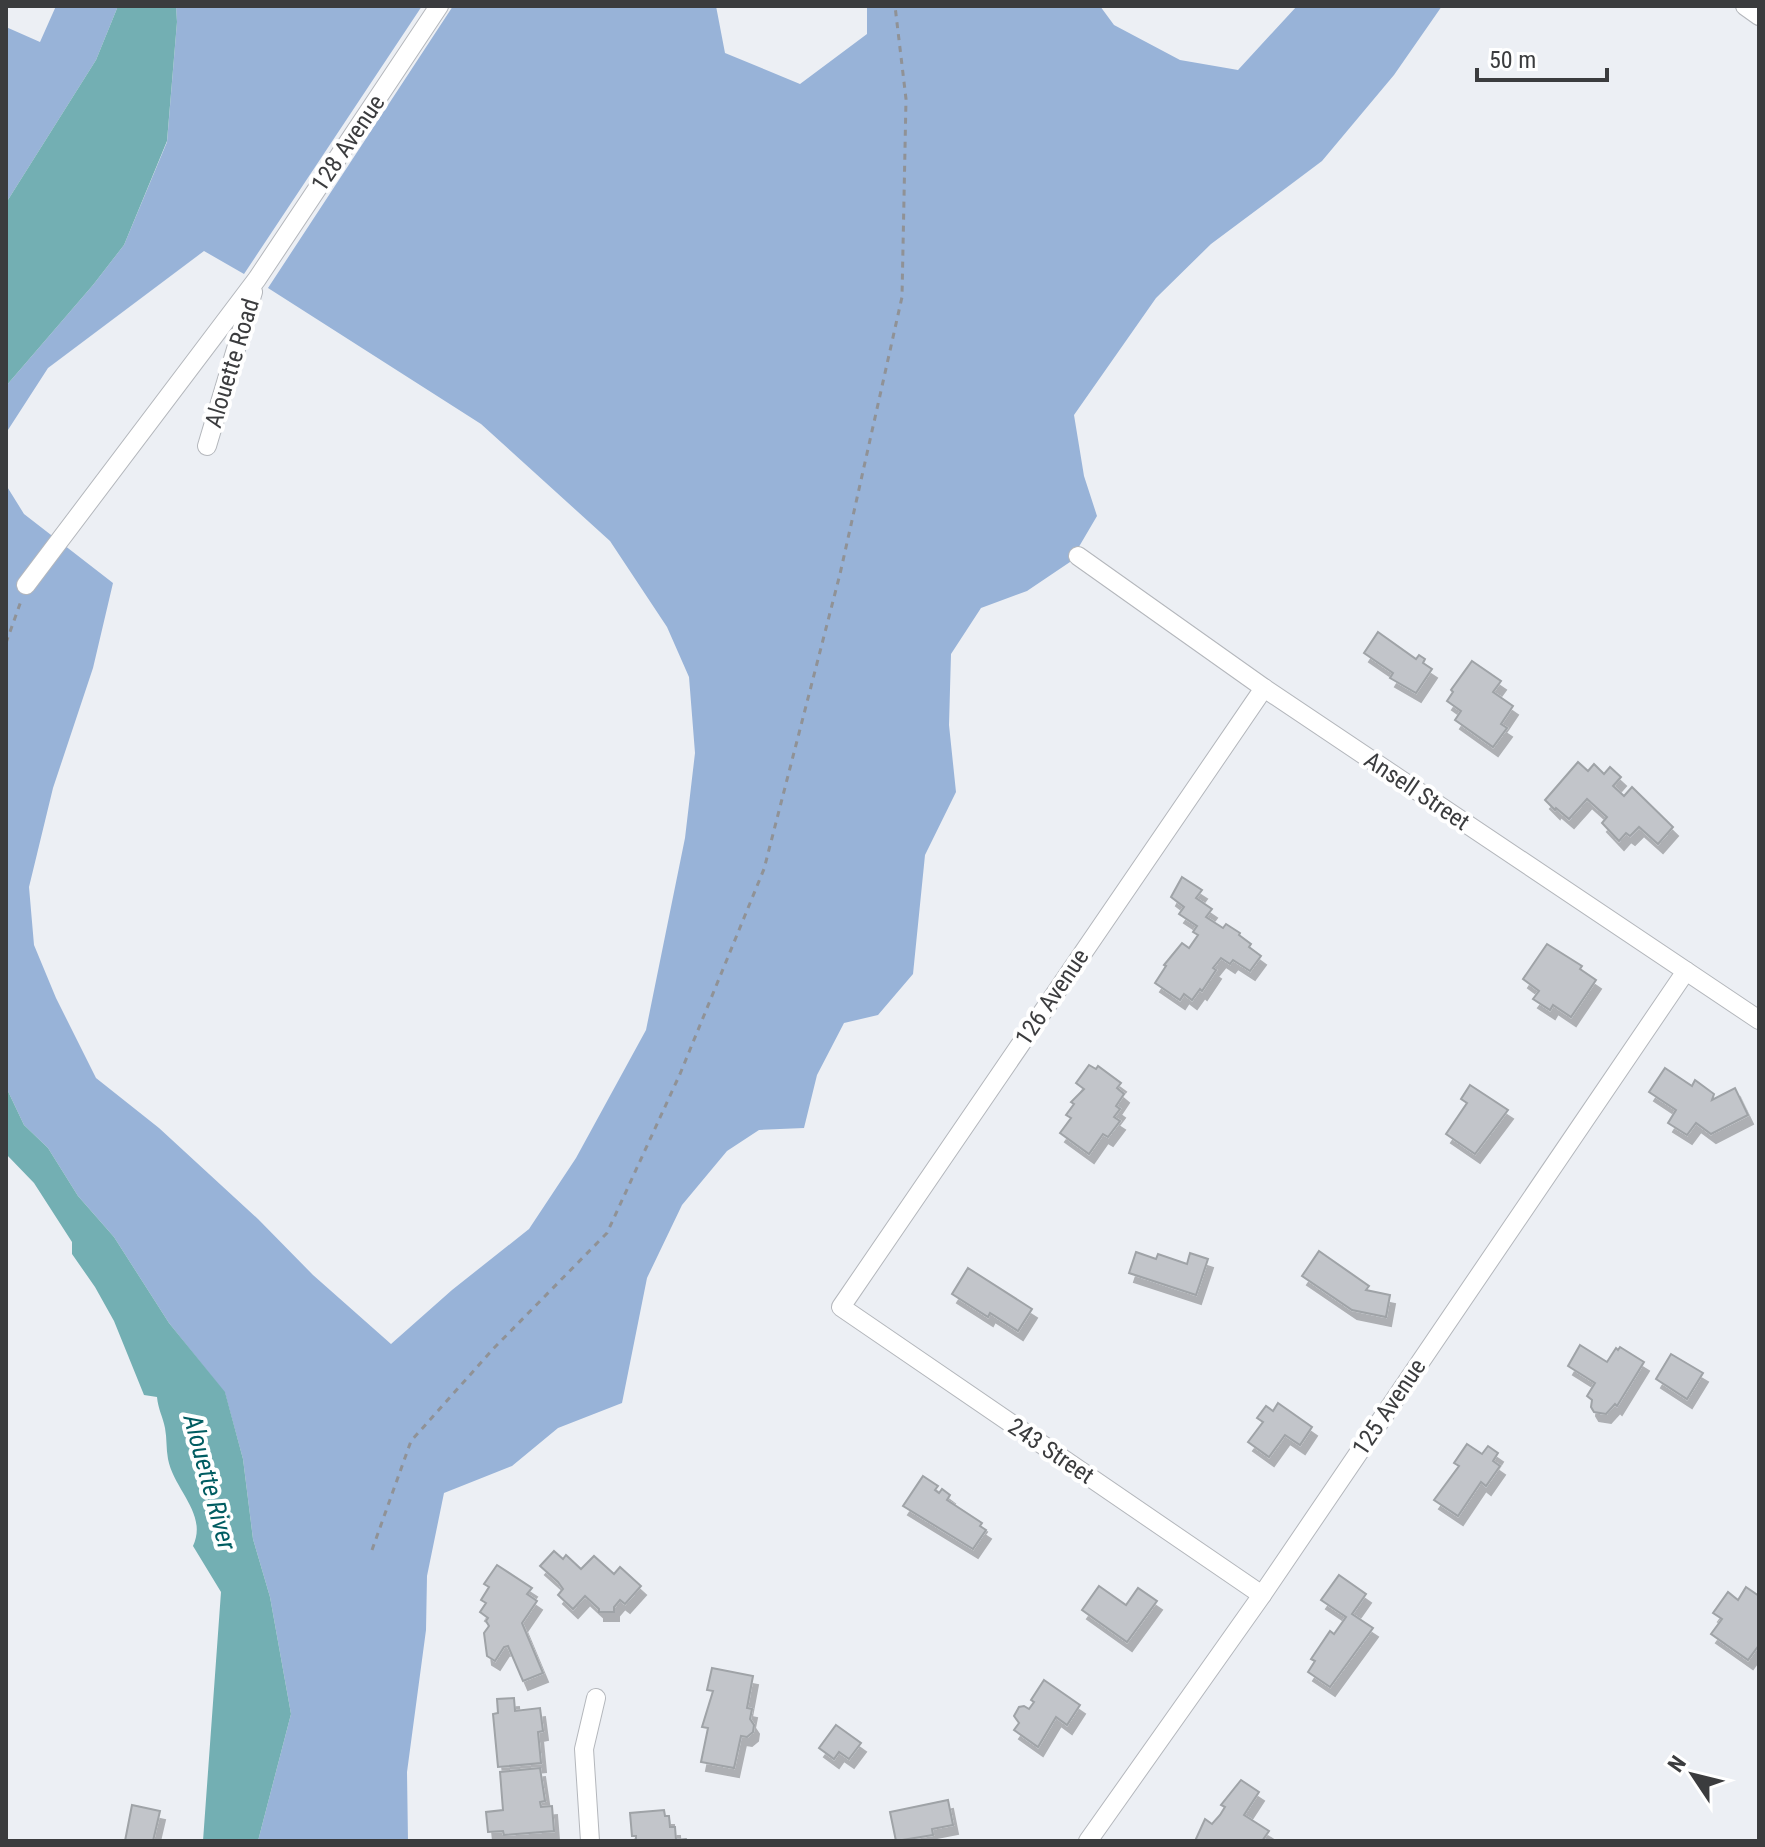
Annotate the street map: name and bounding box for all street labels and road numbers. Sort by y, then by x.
street label: 128 Avenue [306,90,390,196]
street label: Alouette Road [199,295,265,431]
street label: Ansell Street [1359,746,1475,836]
street label: 126 Avenue [1010,944,1094,1050]
street label: 125 Avenue [1347,1354,1431,1460]
street label: 243 Street [1003,1412,1099,1490]

